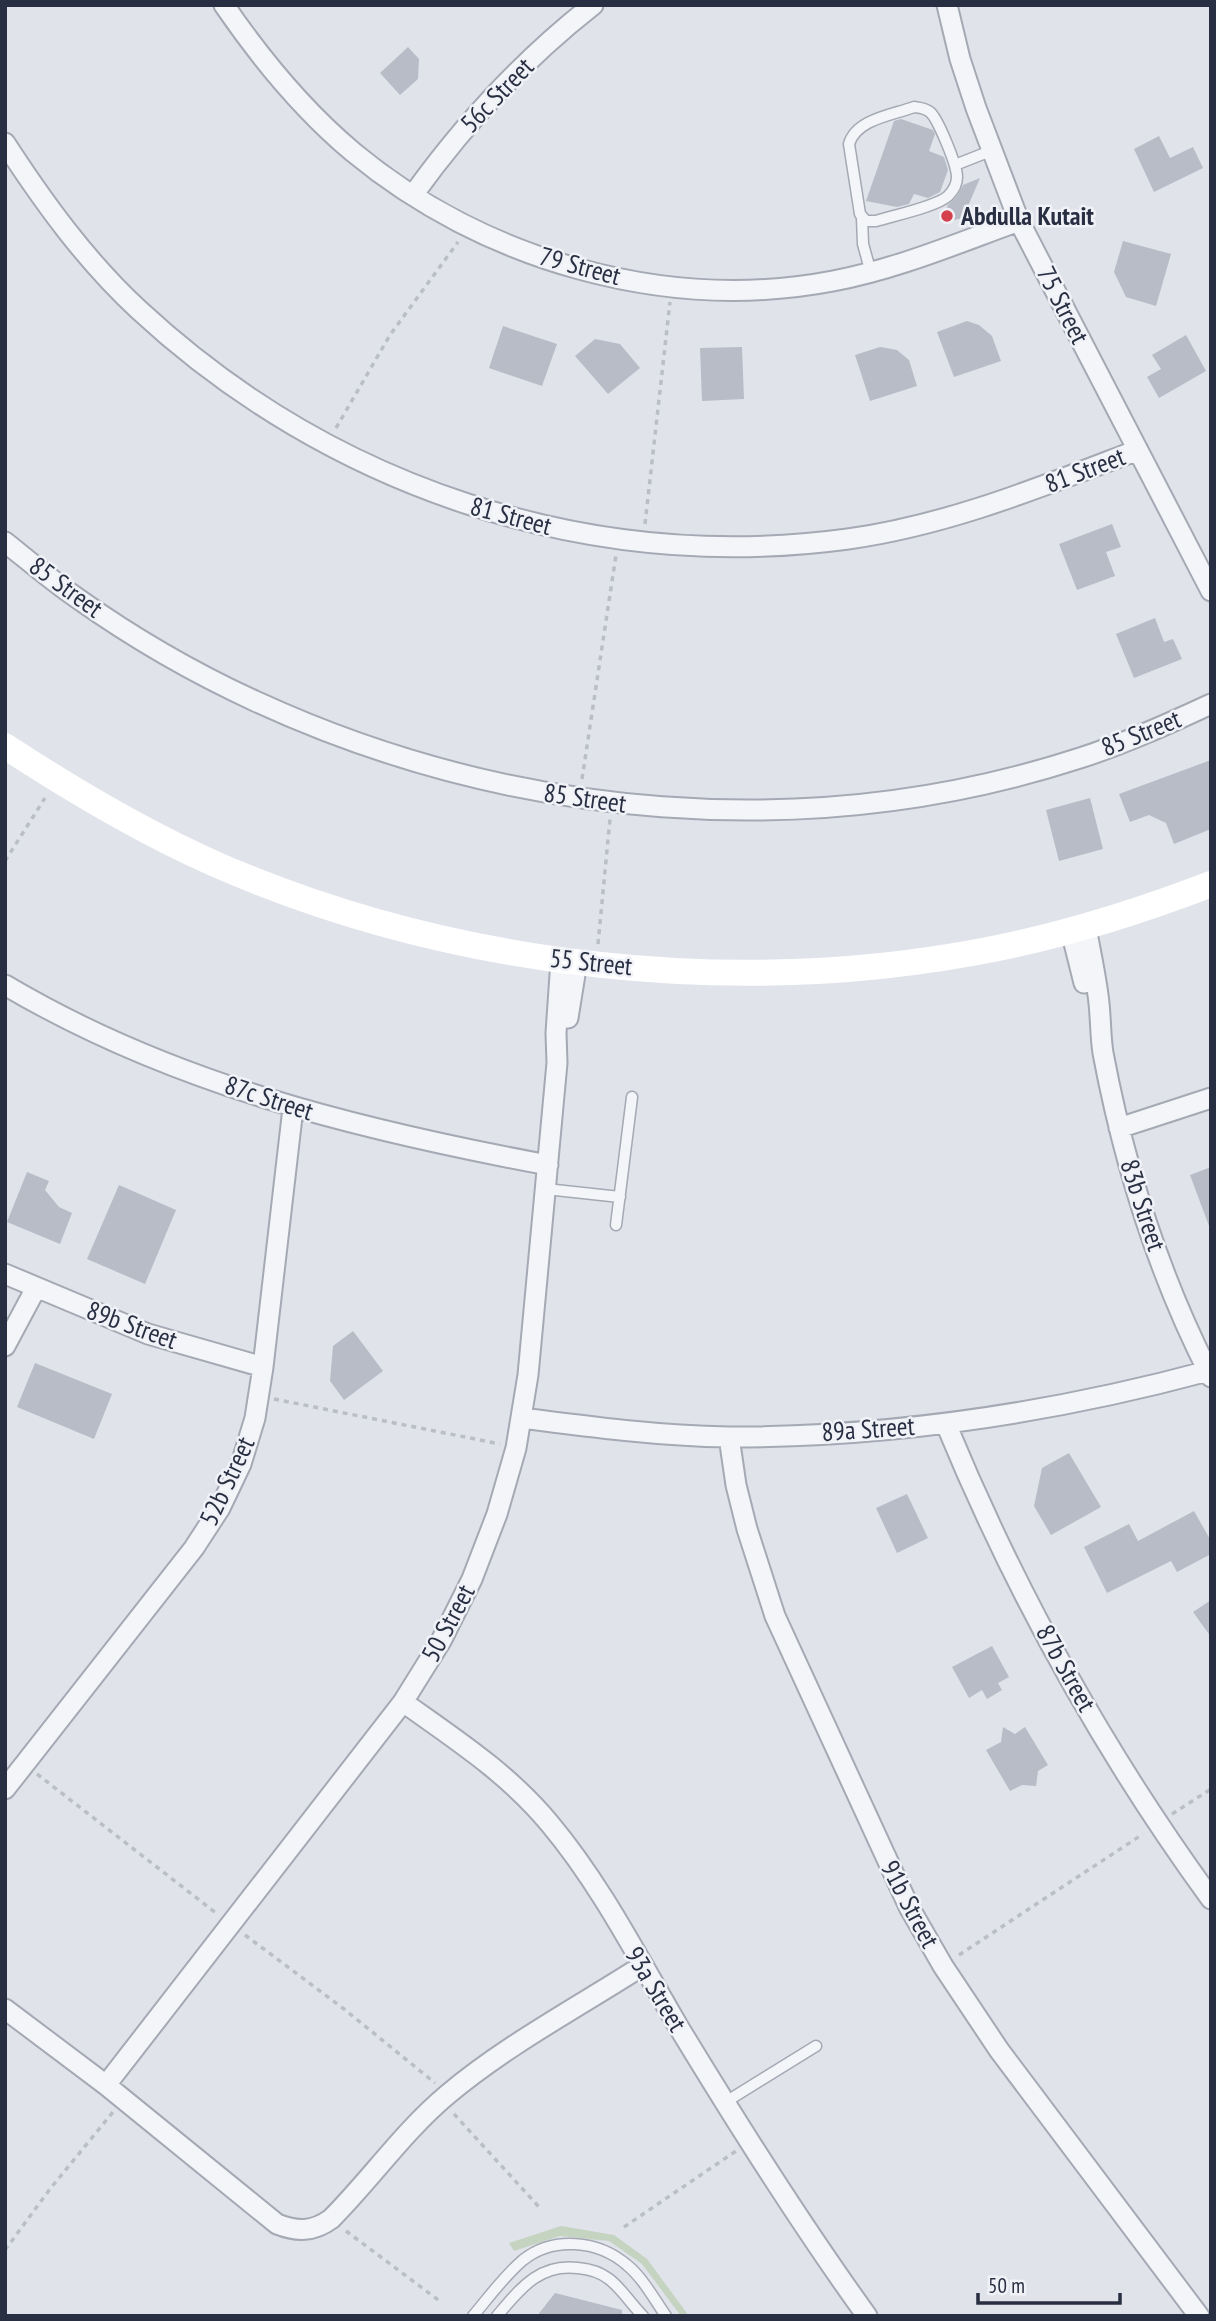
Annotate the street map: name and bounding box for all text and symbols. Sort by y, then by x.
street label: 56c Street [453,50,540,139]
place label: Abdulla Kutait [960,199,1094,232]
marker: Abdulla Kutait [939,208,955,224]
street label: 79 Street [536,239,624,292]
street label: 75 Street [1030,260,1097,349]
street label: 81 Street [1040,439,1129,500]
street label: 81 Street [467,489,555,542]
street label: 85 Street [23,549,109,624]
street label: 85 Street [1096,702,1185,763]
street label: 85 Street [542,775,628,820]
street label: 55 Street [548,941,634,982]
street label: 87c Street [221,1068,318,1127]
street label: 83b Street [1113,1155,1174,1255]
street label: 89b Street [82,1293,182,1356]
street label: 89a Street [820,1409,916,1448]
street label: 52b Street [192,1431,261,1530]
street label: 50 Street [414,1578,482,1667]
street label: 87b Street [1029,1619,1104,1717]
street label: 91b Street [874,1855,947,1953]
street label: 93a Street [618,1940,695,2037]
scale bar [978,2262,1120,2306]
text: 50 m [988,2272,1025,2299]

